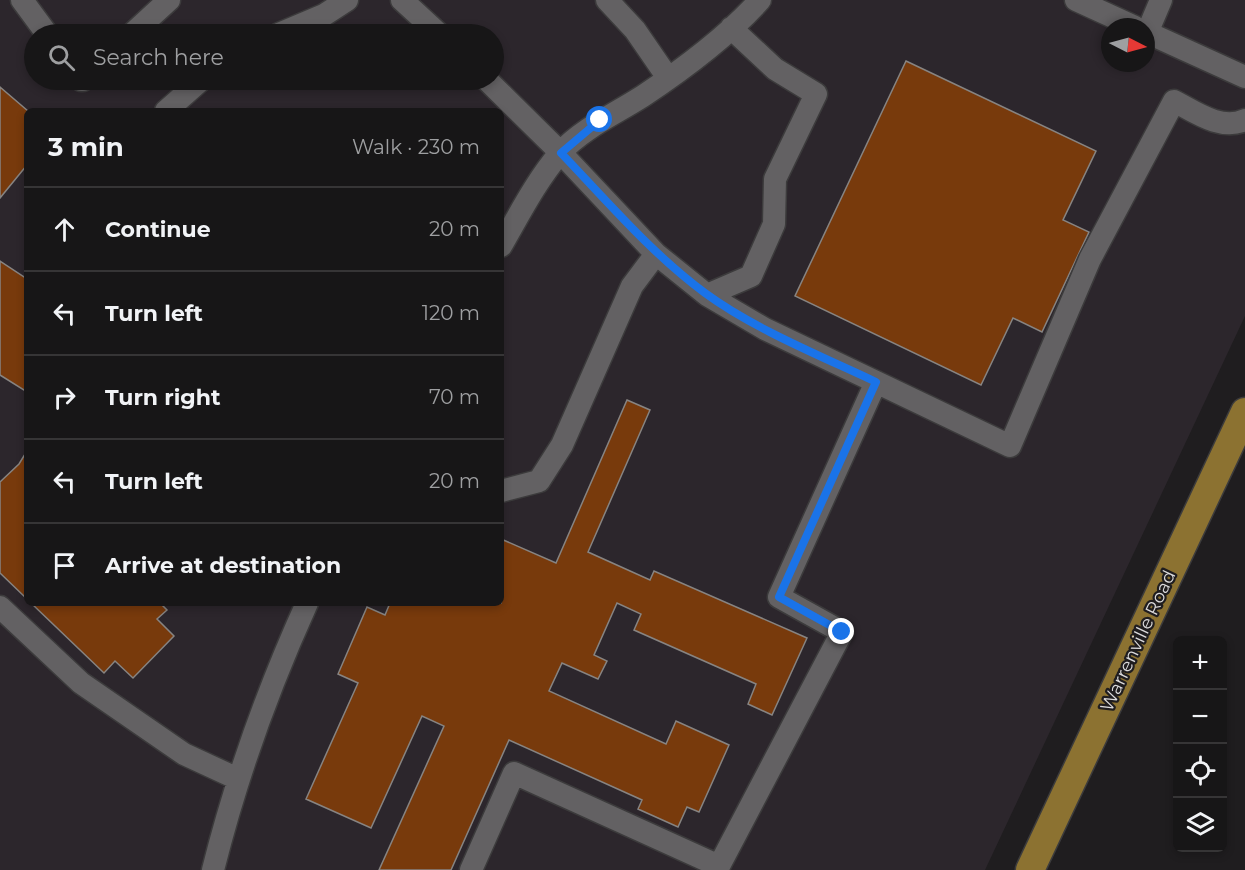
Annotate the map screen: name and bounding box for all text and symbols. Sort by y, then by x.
north arrow [1101,18,1155,72]
search box [24,24,504,90]
icon: search [45,41,78,74]
text: Search here [93,44,224,71]
route start [586,106,612,132]
text: 3 min [48,131,124,163]
text: Walk · 230 m [352,135,480,159]
icon: ahead [48,213,81,246]
text: Continue [105,216,211,243]
text: 20 m [429,217,480,241]
icon: left [48,297,81,330]
text: Turn left [105,300,203,327]
text: 120 m [422,301,480,325]
icon: right [48,381,81,414]
text: Turn right [105,384,220,411]
text: 70 m [429,385,480,409]
icon: left [48,465,81,498]
text: Turn left [105,468,203,495]
text: 20 m [429,469,480,493]
icon: arrive [48,549,81,582]
text: Arrive at destination [105,552,341,579]
street label: Warrenville Road [1096,567,1180,715]
route end [828,618,854,644]
map controls [1173,636,1227,852]
button: + [1173,636,1227,690]
button: − [1173,690,1227,744]
button: locate [1173,744,1227,798]
button: layers [1173,798,1227,852]

